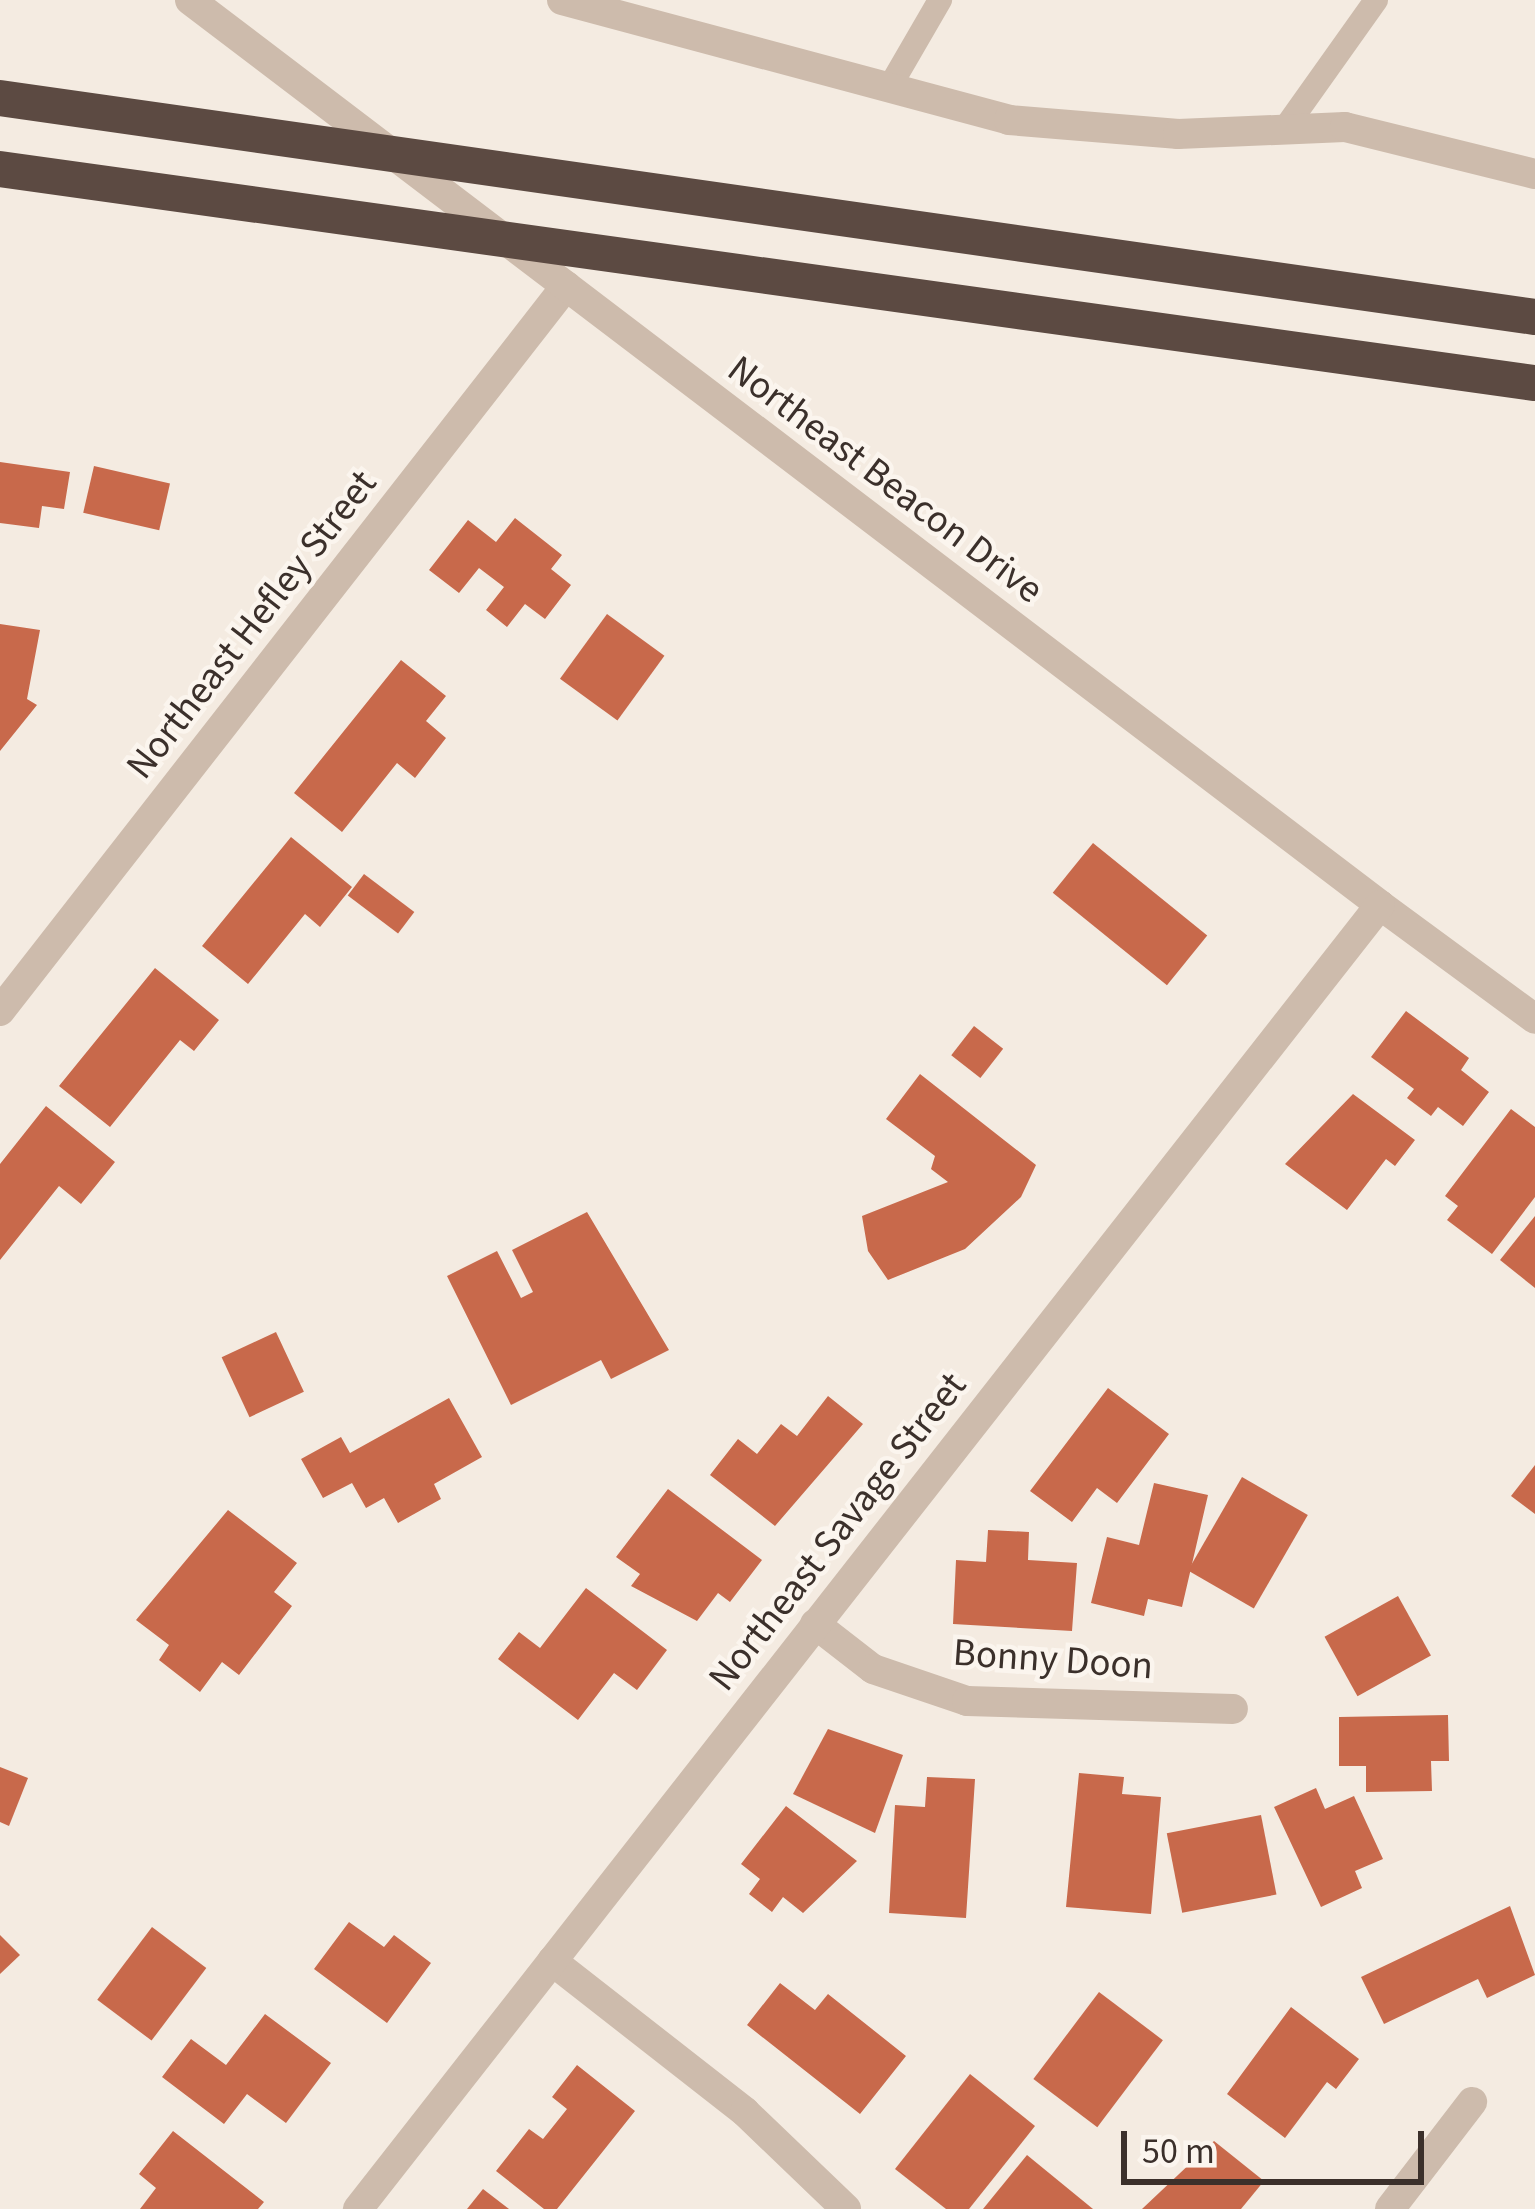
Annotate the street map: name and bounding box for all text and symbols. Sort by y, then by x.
street label: Northeast Beacon Drive [718,346,1052,614]
street label: Northeast Hefley Street [117,461,387,789]
street label: Northeast Savage Street [699,1364,977,1700]
street label: Bonny Doon [951,1630,1155,1690]
scale bar [1127,2107,1430,2181]
text: 50 m [1142,2126,1215,2177]

